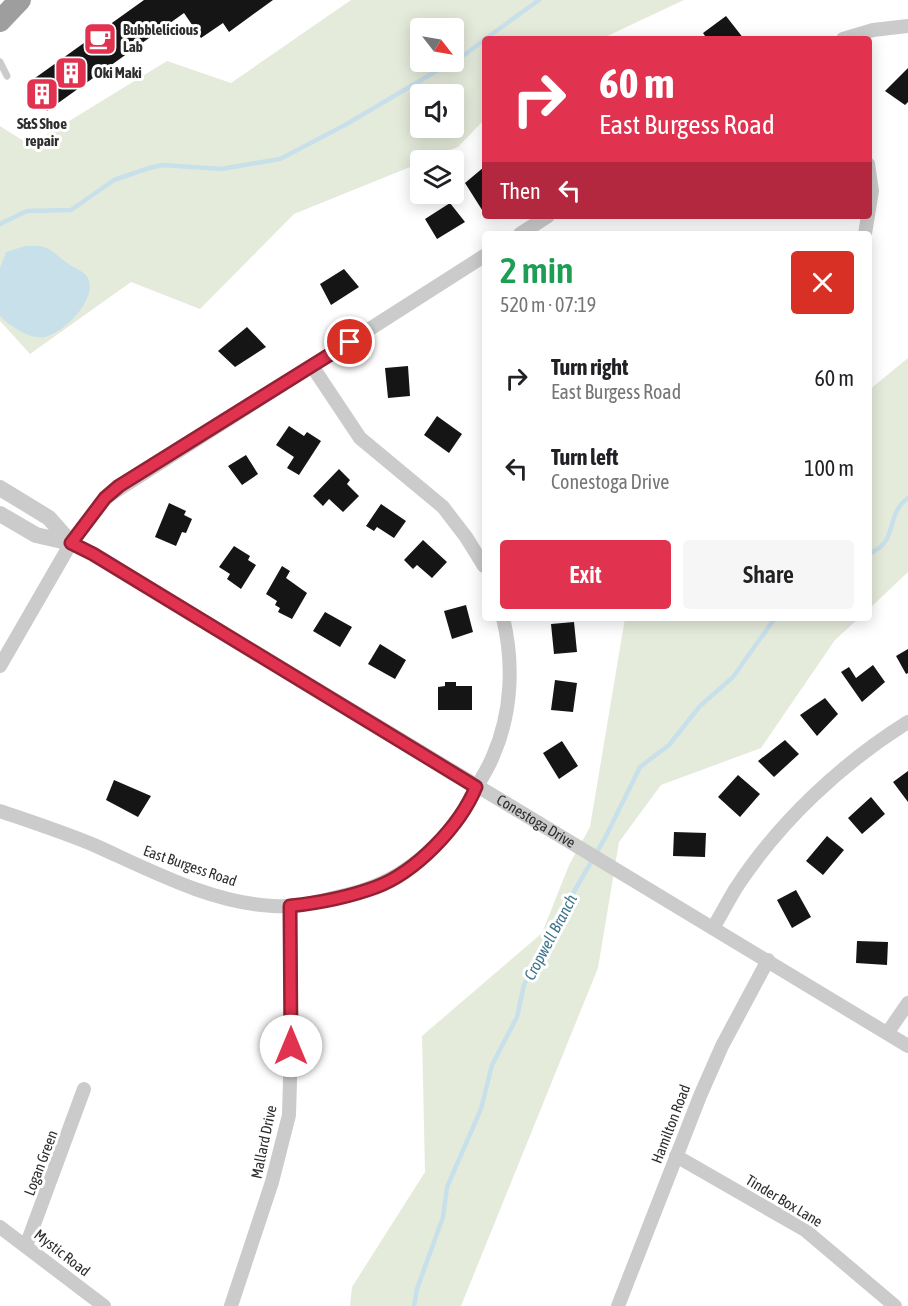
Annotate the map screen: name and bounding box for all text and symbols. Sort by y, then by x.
north arrow [410,18,464,72]
map controls [410,18,464,204]
cafe icon: Bubblelicious Lab [82,21,118,57]
place label: Bubblelicious Lab [123,21,199,55]
building icon: Oki Maki [53,55,89,91]
text: 60 m [599,59,674,107]
icon: right [500,60,578,138]
place label: Oki Maki [94,64,142,81]
building icon: S&S Shoe repair [24,76,60,112]
button: sound [410,84,464,138]
text: East Burgess Road [599,109,775,140]
place label: S&S Shoe repair [17,115,67,149]
button: layers [410,150,464,204]
icon: left [553,174,586,207]
text: Then [500,178,541,204]
text: 2 min [500,249,574,291]
button: close [791,251,854,314]
text: 520 m · 07:19 [500,293,596,316]
pin [324,316,375,367]
icon: arrive [333,325,366,358]
text: Turn right [551,354,628,380]
icon: right [500,362,533,395]
text: 60 m [814,365,854,391]
text: East Burgess Road [551,380,681,403]
text: Turn left [551,444,618,470]
icon: left [500,452,533,485]
text: 100 m [804,455,854,481]
text: Conestoga Drive [551,470,669,493]
button: Exit [500,540,671,609]
button: Share [683,540,854,609]
street label: Conestoga Drive [494,791,579,851]
street label: East Burgess Road [141,842,239,889]
water label: Cropwell Branch [520,891,581,983]
position arrow [259,1014,323,1078]
street label: Hamilton Road [648,1082,693,1166]
street label: Mallard Drive [247,1103,280,1180]
street label: Logan Green [20,1128,61,1198]
street label: Tinder Box Lane [743,1171,826,1230]
street label: Mystic Road [31,1226,93,1279]

